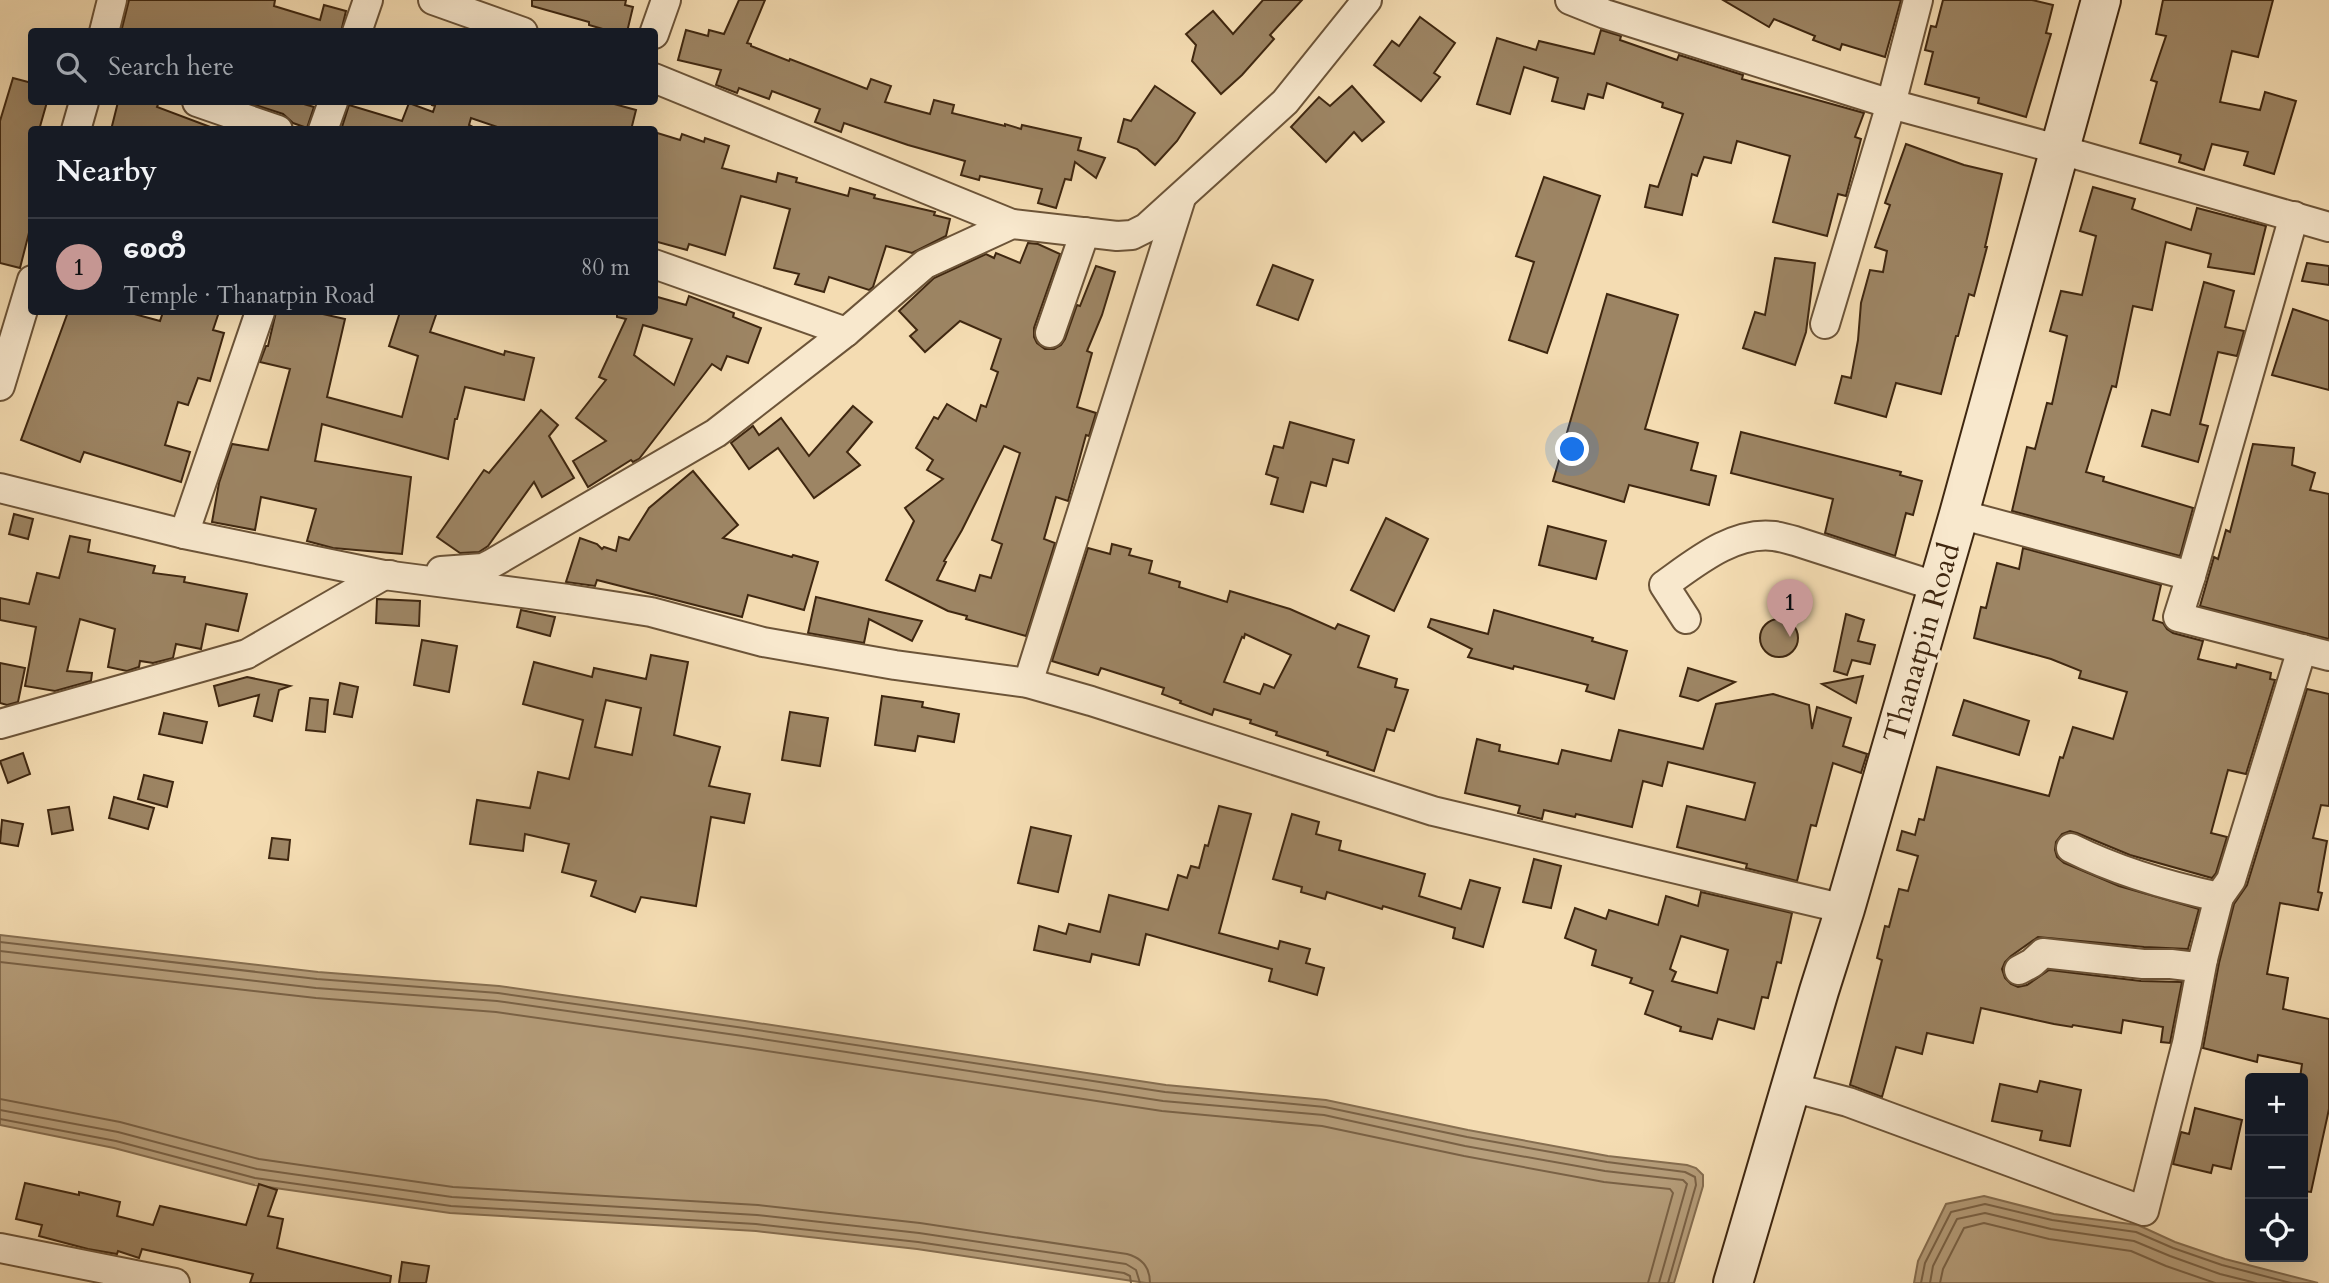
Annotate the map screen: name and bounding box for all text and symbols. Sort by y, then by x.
search box [28,28,658,105]
icon: search [52,48,90,86]
text: Search here [108,49,234,84]
text: Nearby [56,151,157,192]
text: စေတီ [123,232,186,267]
text: 1 [73,252,85,283]
text: 80 m [581,252,630,283]
text: Temple · Thanatpin Road [123,280,375,311]
your location [1555,432,1589,466]
street label: Thanatpin Road [1874,538,1970,748]
pin: 1 [1767,579,1813,637]
map controls [2245,1073,2308,1262]
button: + [2245,1073,2308,1136]
button: − [2245,1136,2308,1199]
button: locate [2245,1199,2308,1262]

